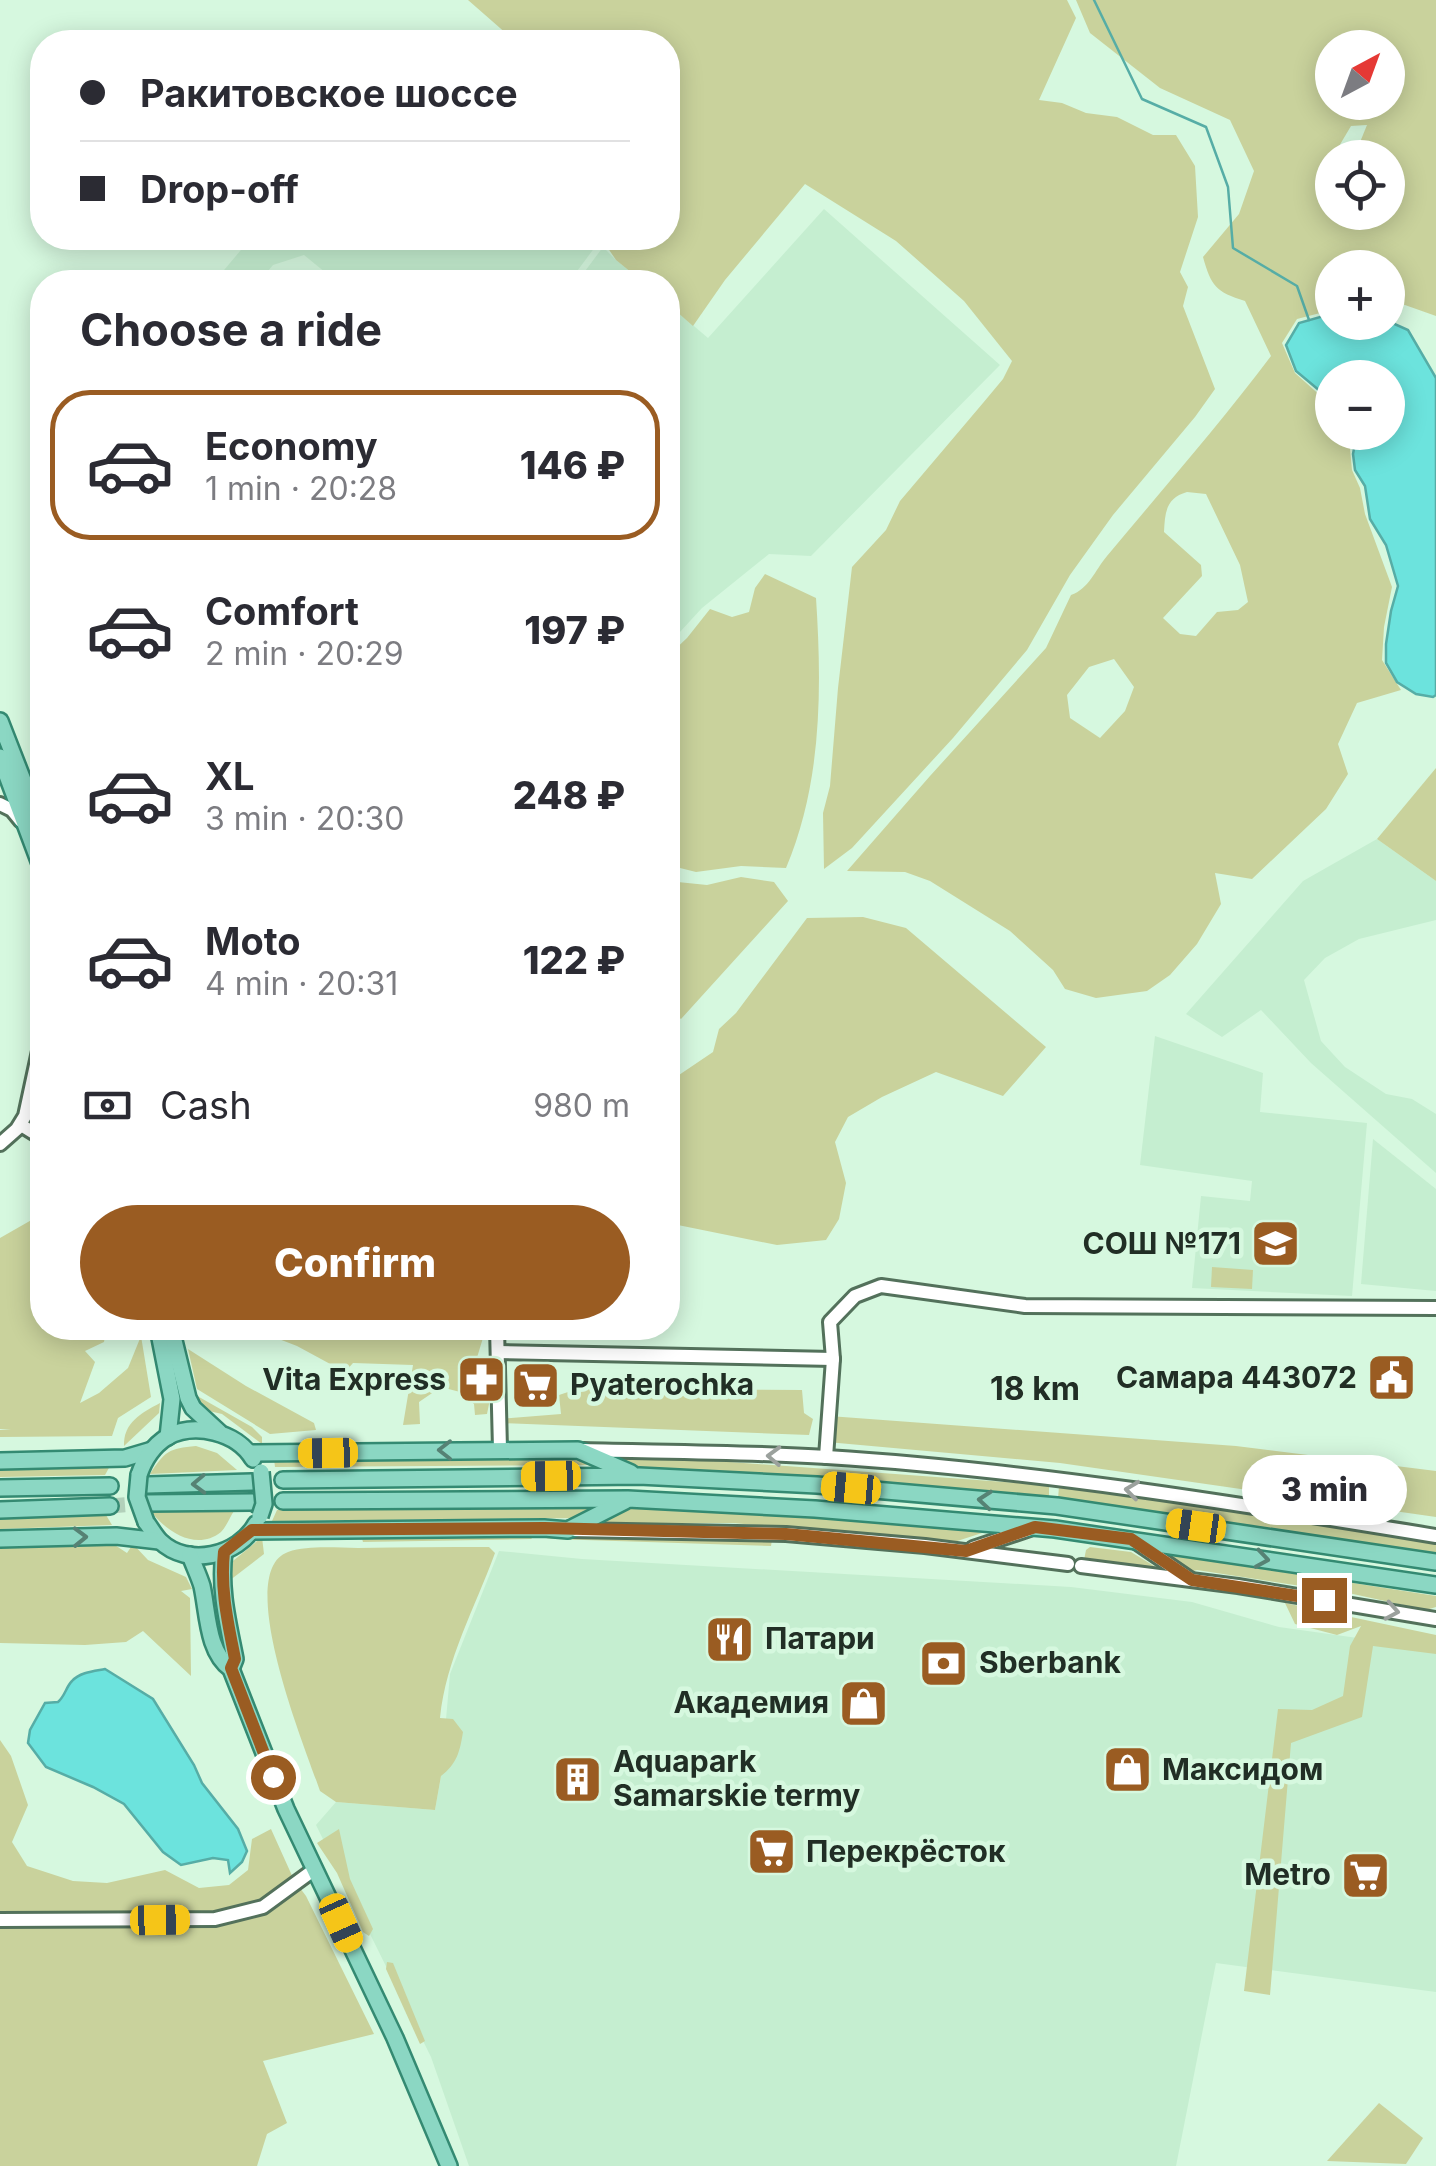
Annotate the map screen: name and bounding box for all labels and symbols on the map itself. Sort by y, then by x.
north arrow [1315,30,1405,120]
school or university icon: СОШ №171 [1250,1218,1302,1270]
place label: СОШ №171 [1083,1225,1241,1261]
public building icon: Самара 443072 [1366,1352,1418,1404]
pharmacy icon: Vita Express [455,1354,507,1406]
supermarket icon: Pyaterochka [509,1359,561,1411]
place label: Самара 443072 [1116,1359,1357,1395]
place label: Vita Express [262,1361,446,1397]
place label: Pyaterochka [570,1366,754,1402]
district label: 18 km [990,1369,1080,1408]
car [298,1437,358,1469]
one-way arrow [437,1439,452,1461]
one-way arrow [765,1445,781,1466]
callout: 3 min [1242,1455,1406,1525]
car [521,1460,581,1492]
car [820,1470,882,1506]
one-way arrow [191,1473,207,1494]
one-way arrow [1124,1480,1140,1501]
one-way arrow [977,1489,993,1511]
car [1164,1507,1228,1545]
one-way arrow [72,1526,88,1548]
one-way arrow [1254,1548,1271,1569]
route end [1302,1578,1347,1623]
one-way arrow [1384,1600,1400,1621]
restaurant icon: Патари [704,1613,756,1665]
place label: Патари [765,1620,875,1656]
bank icon: Sberbank [918,1637,970,1689]
place label: Sberbank [979,1644,1121,1680]
shop icon: Академия [838,1677,890,1729]
place label: Академия [673,1684,829,1720]
place label: Aquapark Samarskie termy [613,1743,860,1813]
shop icon: Максидом [1101,1744,1153,1796]
place label: Максидом [1162,1751,1323,1787]
building icon: Aquapark Samarskie termy [552,1753,604,1805]
route start [251,1755,296,1800]
supermarket icon: Перекрёсток [745,1826,797,1878]
place label: Перекрёсток [806,1833,1006,1869]
supermarket icon: Metro [1340,1849,1392,1901]
place label: Metro [1244,1856,1331,1892]
car [315,1889,367,1957]
car [130,1904,190,1936]

